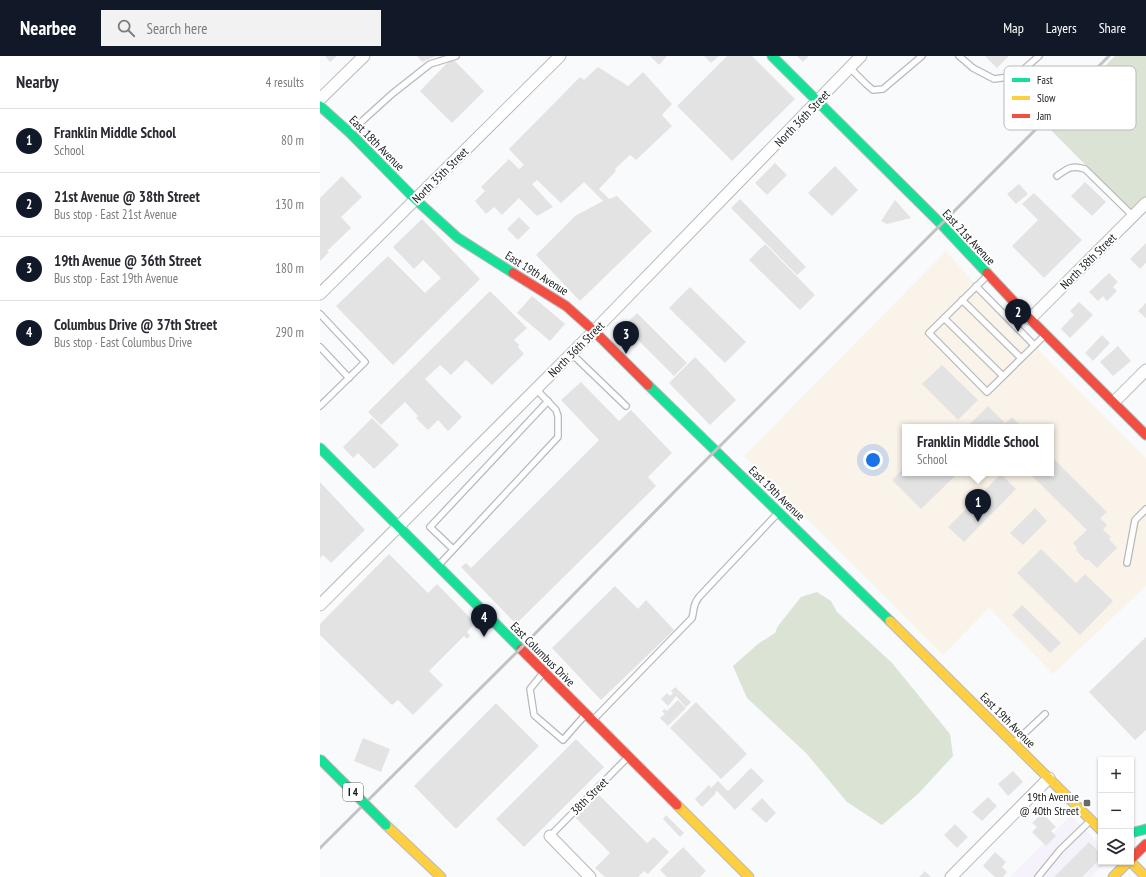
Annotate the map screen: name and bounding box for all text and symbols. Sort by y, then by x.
search box [101,10,381,46]
text: Nearbee [20,16,77,40]
icon: search [115,17,137,39]
text: Search here [147,19,207,38]
text: Map [1003,19,1024,37]
text: Layers [1046,19,1077,37]
text: Share [1099,19,1126,37]
legend [1004,66,1136,130]
text: Nearby [16,71,59,93]
text: Fast [1037,73,1053,87]
text: 4 results [265,74,304,91]
street label: North 36th Street [771,86,833,150]
text: Slow [1037,91,1056,105]
text: Jam [1036,109,1051,123]
street label: East 18th Avenue [346,112,408,174]
text: Franklin Middle School [54,123,176,142]
text: 1 [26,132,32,149]
text: 80 m [281,132,304,149]
text: School [54,142,84,159]
street label: North 35th Street [409,143,472,206]
text: 21st Avenue @ 38th Street [54,187,200,206]
text: 2 [26,196,32,213]
text: 130 m [275,196,304,213]
text: Bus stop · East 21st Avenue [54,206,177,223]
street label: East 21st Avenue [939,206,999,268]
street label: North 38th Street [1057,229,1120,292]
street label: East 19th Avenue [503,248,571,298]
text: 19th Avenue @ 36th Street [54,251,201,270]
text: 3 [26,260,32,277]
text: 180 m [275,260,304,277]
text: Bus stop · East 19th Avenue [54,270,178,287]
pin: 2 [1005,299,1031,332]
text: Columbus Drive @ 37th Street [54,315,217,334]
street label: North 36th Street [545,317,608,380]
pin: 3 [613,321,639,354]
text: 4 [26,324,32,341]
text: 290 m [275,324,304,341]
text: Bus stop · East Columbus Drive [54,334,192,351]
popup [902,424,1054,476]
text: Franklin Middle School [917,432,1039,451]
your location [863,450,883,470]
text: School [917,451,947,468]
street label: East 19th Avenue [746,463,808,523]
pin: 1 [965,489,991,522]
pin: 4 [471,604,497,637]
street label: East Columbus Drive [508,619,578,689]
street label: East 19th Avenue [977,689,1039,751]
map controls [1098,757,1134,865]
button: + [1098,757,1134,793]
street label: 38th Street [567,774,611,818]
road number: I 4 [343,783,363,801]
place label: 19th Avenue @ 40th Street [1019,789,1080,818]
button: − [1098,793,1134,829]
marker: 19th Avenue @ 40th Street [1082,798,1092,808]
button: layers [1098,829,1134,865]

